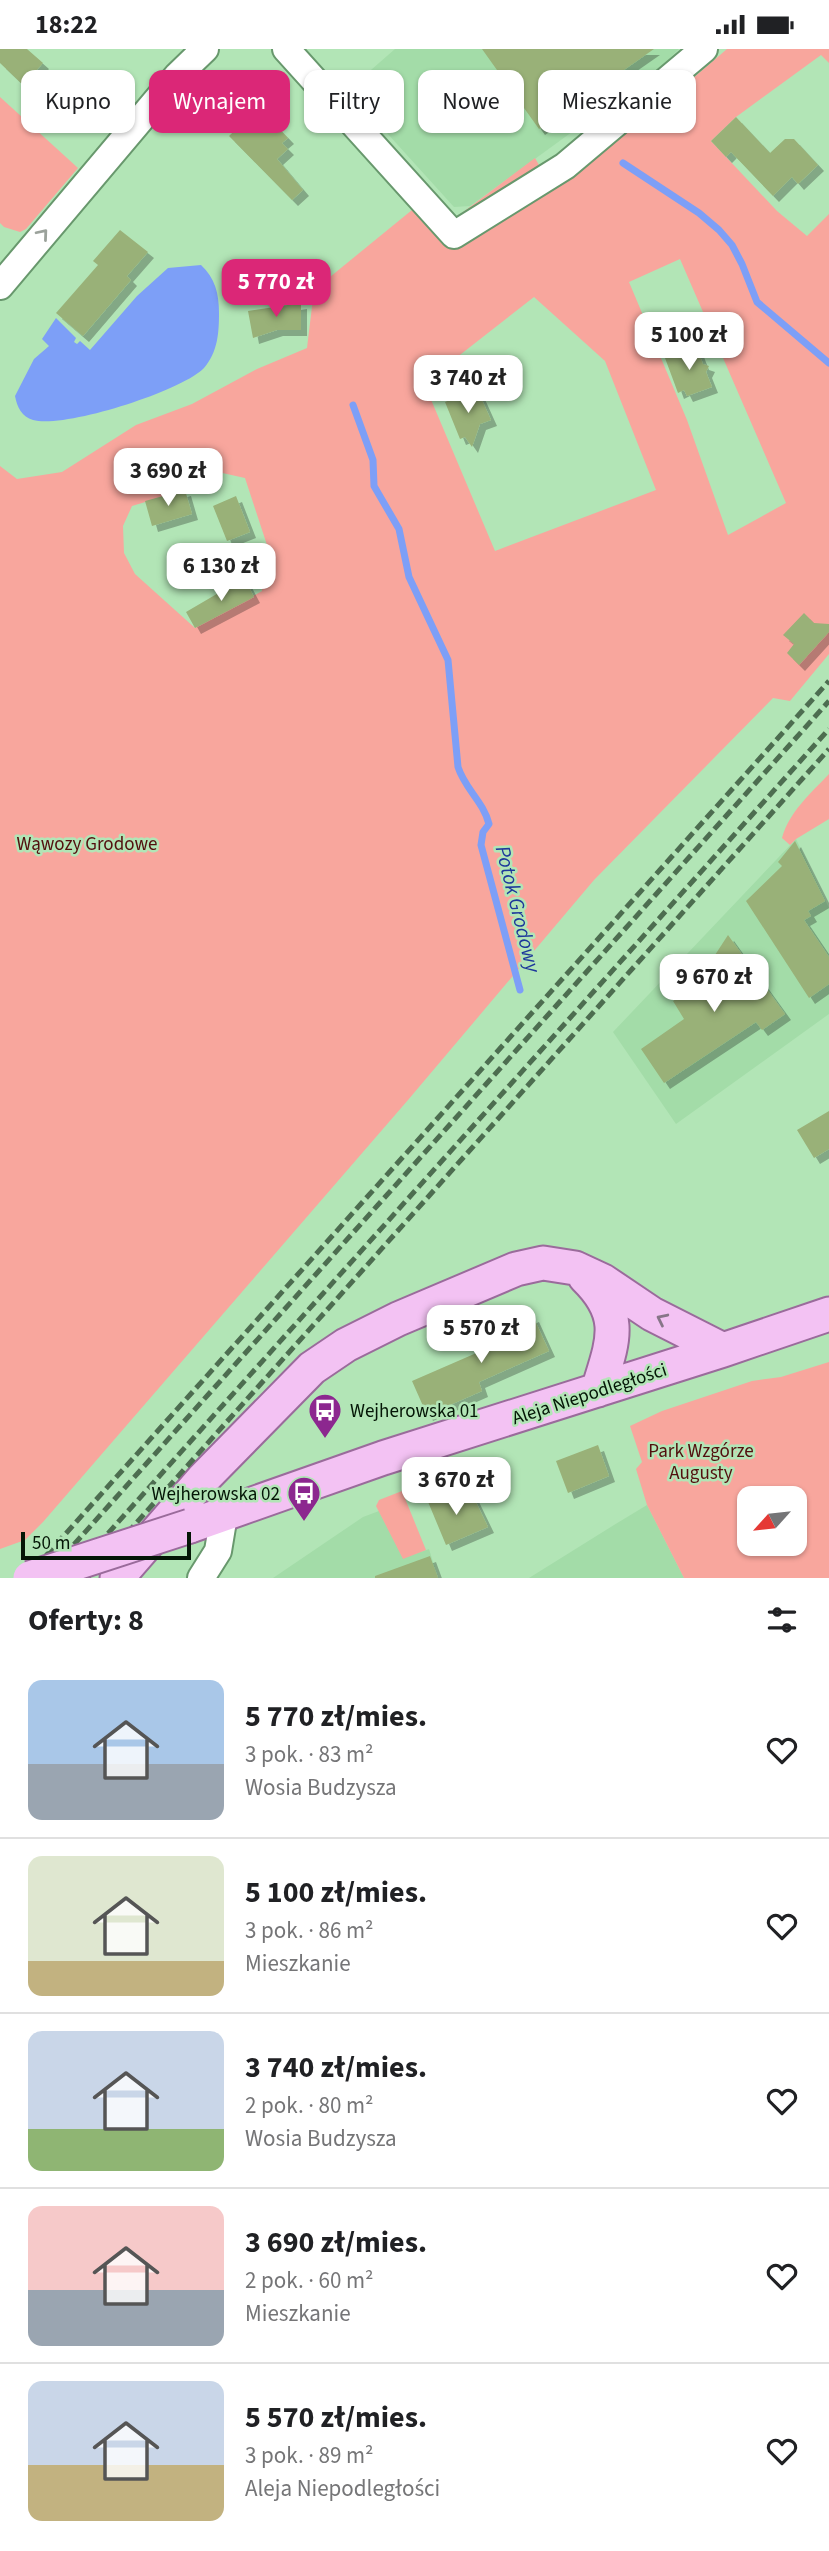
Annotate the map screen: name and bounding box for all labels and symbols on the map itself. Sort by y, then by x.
one-way arrow [35,229,47,242]
pin: 5 770 zł [204,259,348,319]
pin: 5 100 zł [617,313,761,372]
pin: 3 740 zł [396,355,540,415]
pin: 3 690 zł [96,449,240,508]
pin: 6 130 zł [149,543,293,603]
park label: Wąwozy Grodowe [17,831,157,858]
water label: Potok Grodowy [488,842,549,977]
pin: 9 670 zł [642,955,786,1014]
pin: 5 570 zł [409,1305,553,1365]
one-way arrow [657,1313,669,1327]
street label: Aleja Niepodległości [509,1357,670,1432]
bus stop icon: Wejherowska 01 [306,1391,344,1440]
place label: Wejherowska 01 [350,1398,479,1425]
park label: Park Wzgórze Augusty [648,1438,754,1487]
pin: 3 670 zł [384,1457,528,1517]
bus stop icon: Wejherowska 02 [285,1474,323,1523]
place label: Wejherowska 02 [151,1481,280,1508]
north arrow [737,1486,807,1556]
scale bar [21,1529,191,1561]

